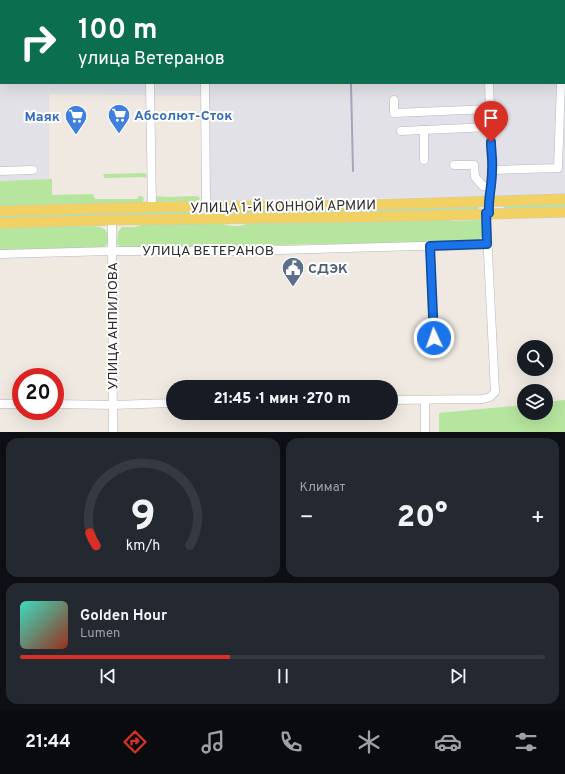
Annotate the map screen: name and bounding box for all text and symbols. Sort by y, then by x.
text: 100 m [78,13,158,49]
icon: right [12,16,64,68]
text: улица Ветеранов [78,48,225,71]
pin [474,101,508,142]
supermarket icon: Абсолют-Сток [106,102,132,135]
supermarket icon: Маяк [63,103,89,136]
icon: arrive [480,107,502,129]
place label: Абсолют-Сток [134,108,233,125]
place label: Маяк [24,109,60,126]
street label: УЛИЦА 1-Й КОННОЙ АРМИИ [190,196,376,218]
street label: УЛИЦА ВЕТЕРАНОВ [142,243,274,260]
public building icon: СДЭК [280,255,306,288]
place label: СДЭК [308,261,348,278]
street label: УЛИЦА АНПИЛОВА [105,262,122,390]
position arrow [413,317,455,359]
map controls [517,340,553,420]
button: search [517,340,553,376]
speed limit sign: 20 [12,368,64,420]
button: layers [517,384,553,420]
text: 21:45 · 1 мин · 270 m [213,390,351,409]
text: Климат [300,480,345,496]
text: 9 [130,491,156,544]
text: 20° [397,500,448,537]
text: − [300,505,314,532]
text: + [531,505,545,532]
text: km/h [125,536,160,554]
text: Golden Hour [80,607,167,626]
text: Lumen [80,626,120,642]
icon: previous [97,665,119,687]
icon: pause [272,665,294,687]
icon: next [447,665,469,687]
icon: directions [121,728,149,756]
icon: music [199,728,227,756]
icon: phone [277,728,305,756]
icon: climate [355,728,383,756]
icon: car [434,728,462,756]
icon: filters [512,728,540,756]
text: 21:44 [25,731,71,754]

